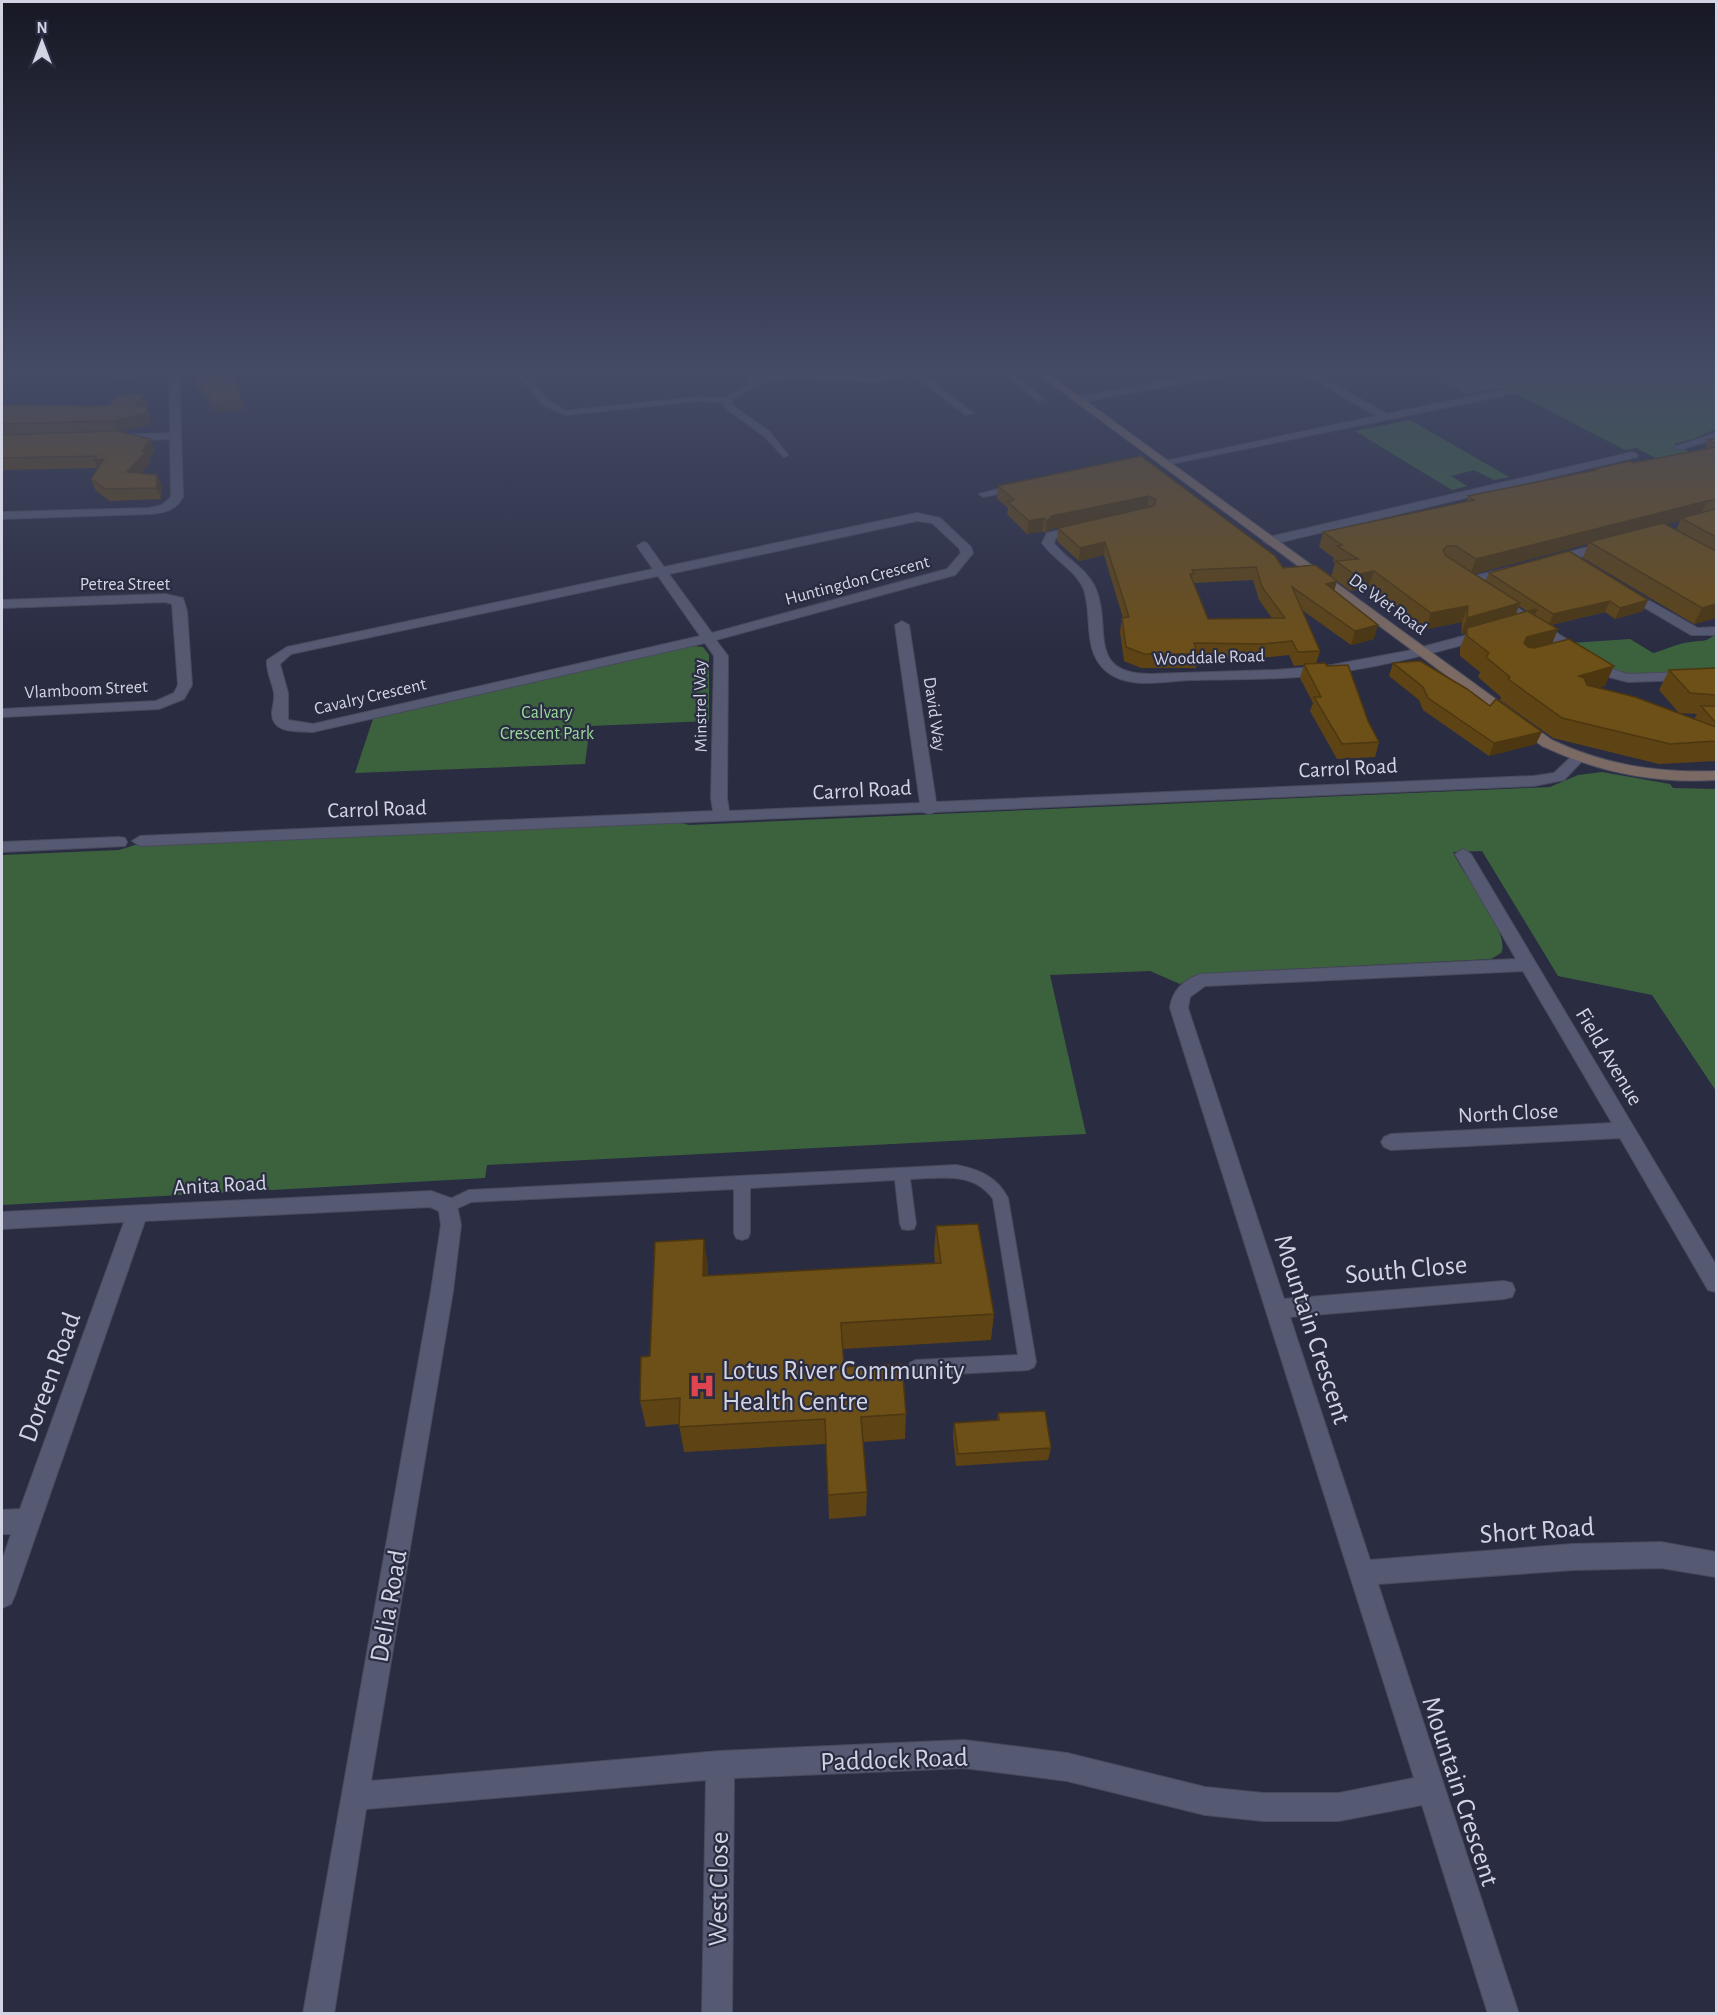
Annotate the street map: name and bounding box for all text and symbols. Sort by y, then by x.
north arrow [12,12,72,72]
text: N [36,20,48,36]
street label: Huntingdon Crescent [783,553,932,609]
street label: De Wet Road [1345,571,1430,639]
street label: Petrea Street [80,576,170,594]
street label: Wooddale Road [1153,647,1265,669]
street label: Minstrel Way [691,659,711,752]
street label: Cavalry Crescent [313,675,428,719]
street label: David Way [920,676,948,753]
street label: Vlamboom Street [24,678,148,702]
park label: Calvary Crescent Park [500,704,595,743]
street label: Carrol Road [1298,754,1398,782]
street label: Carrol Road [812,776,912,804]
street label: Carrol Road [327,796,427,822]
street label: Field Avenue [1571,1004,1647,1109]
street label: North Close [1457,1099,1559,1127]
street label: Anita Road [173,1172,267,1198]
street label: Mountain Crescent [1269,1231,1356,1428]
street label: South Close [1344,1251,1468,1288]
street label: Doreen Road [14,1309,85,1446]
place label: Lotus River Community Health Centre [722,1357,965,1415]
hospital icon: Lotus River Community Health Centre [687,1371,717,1401]
street label: Short Road [1479,1513,1595,1548]
street label: Delia Road [365,1548,412,1664]
street label: Mountain Crescent [1417,1693,1504,1890]
street label: Paddock Road [820,1743,968,1776]
street label: West Close [704,1831,733,1947]

